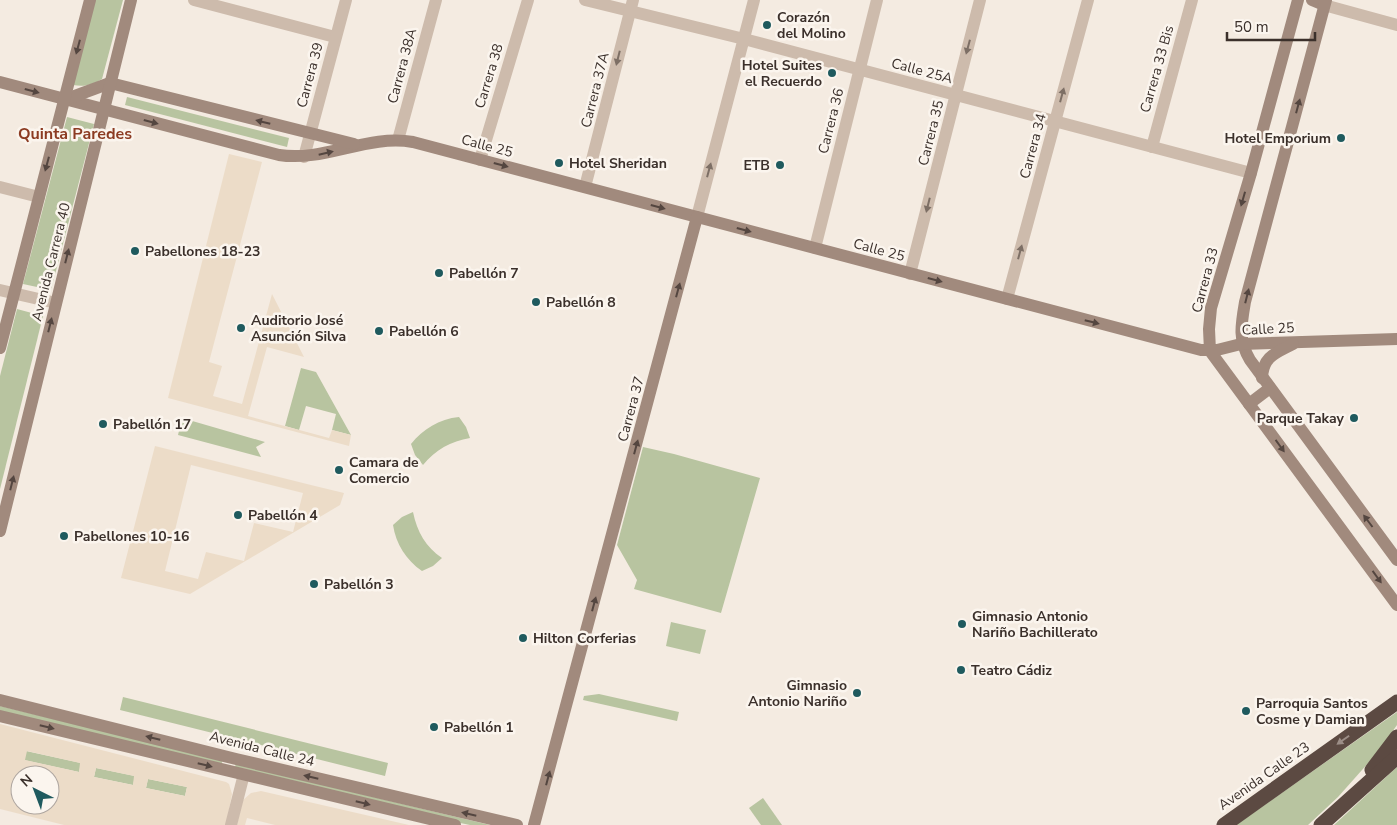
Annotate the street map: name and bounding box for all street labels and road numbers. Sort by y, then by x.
street label: Carrera 33 Bis [1135,23,1179,115]
street label: Carrera 38A [383,26,421,106]
street label: Carrera 39 [292,40,328,110]
street label: Carrera 38 [470,41,508,111]
street label: Carrera 37A [576,50,614,130]
street label: Calle 25A [889,54,955,88]
street label: Carrera 36 [814,86,848,156]
street label: Carrera 35 [914,98,948,168]
street label: Carrera 34 [1015,111,1051,181]
street label: Calle 25 [459,130,515,162]
street label: Avenida Carrera 40 [27,201,75,323]
street label: Calle 25 [851,234,907,266]
street label: Carrera 33 [1187,245,1223,315]
street label: Calle 25 [1241,318,1295,340]
street label: Carrera 37 [613,374,649,444]
street label: Avenida Calle 24 [208,727,316,771]
street label: Avenida Calle 23 [1215,737,1313,815]

